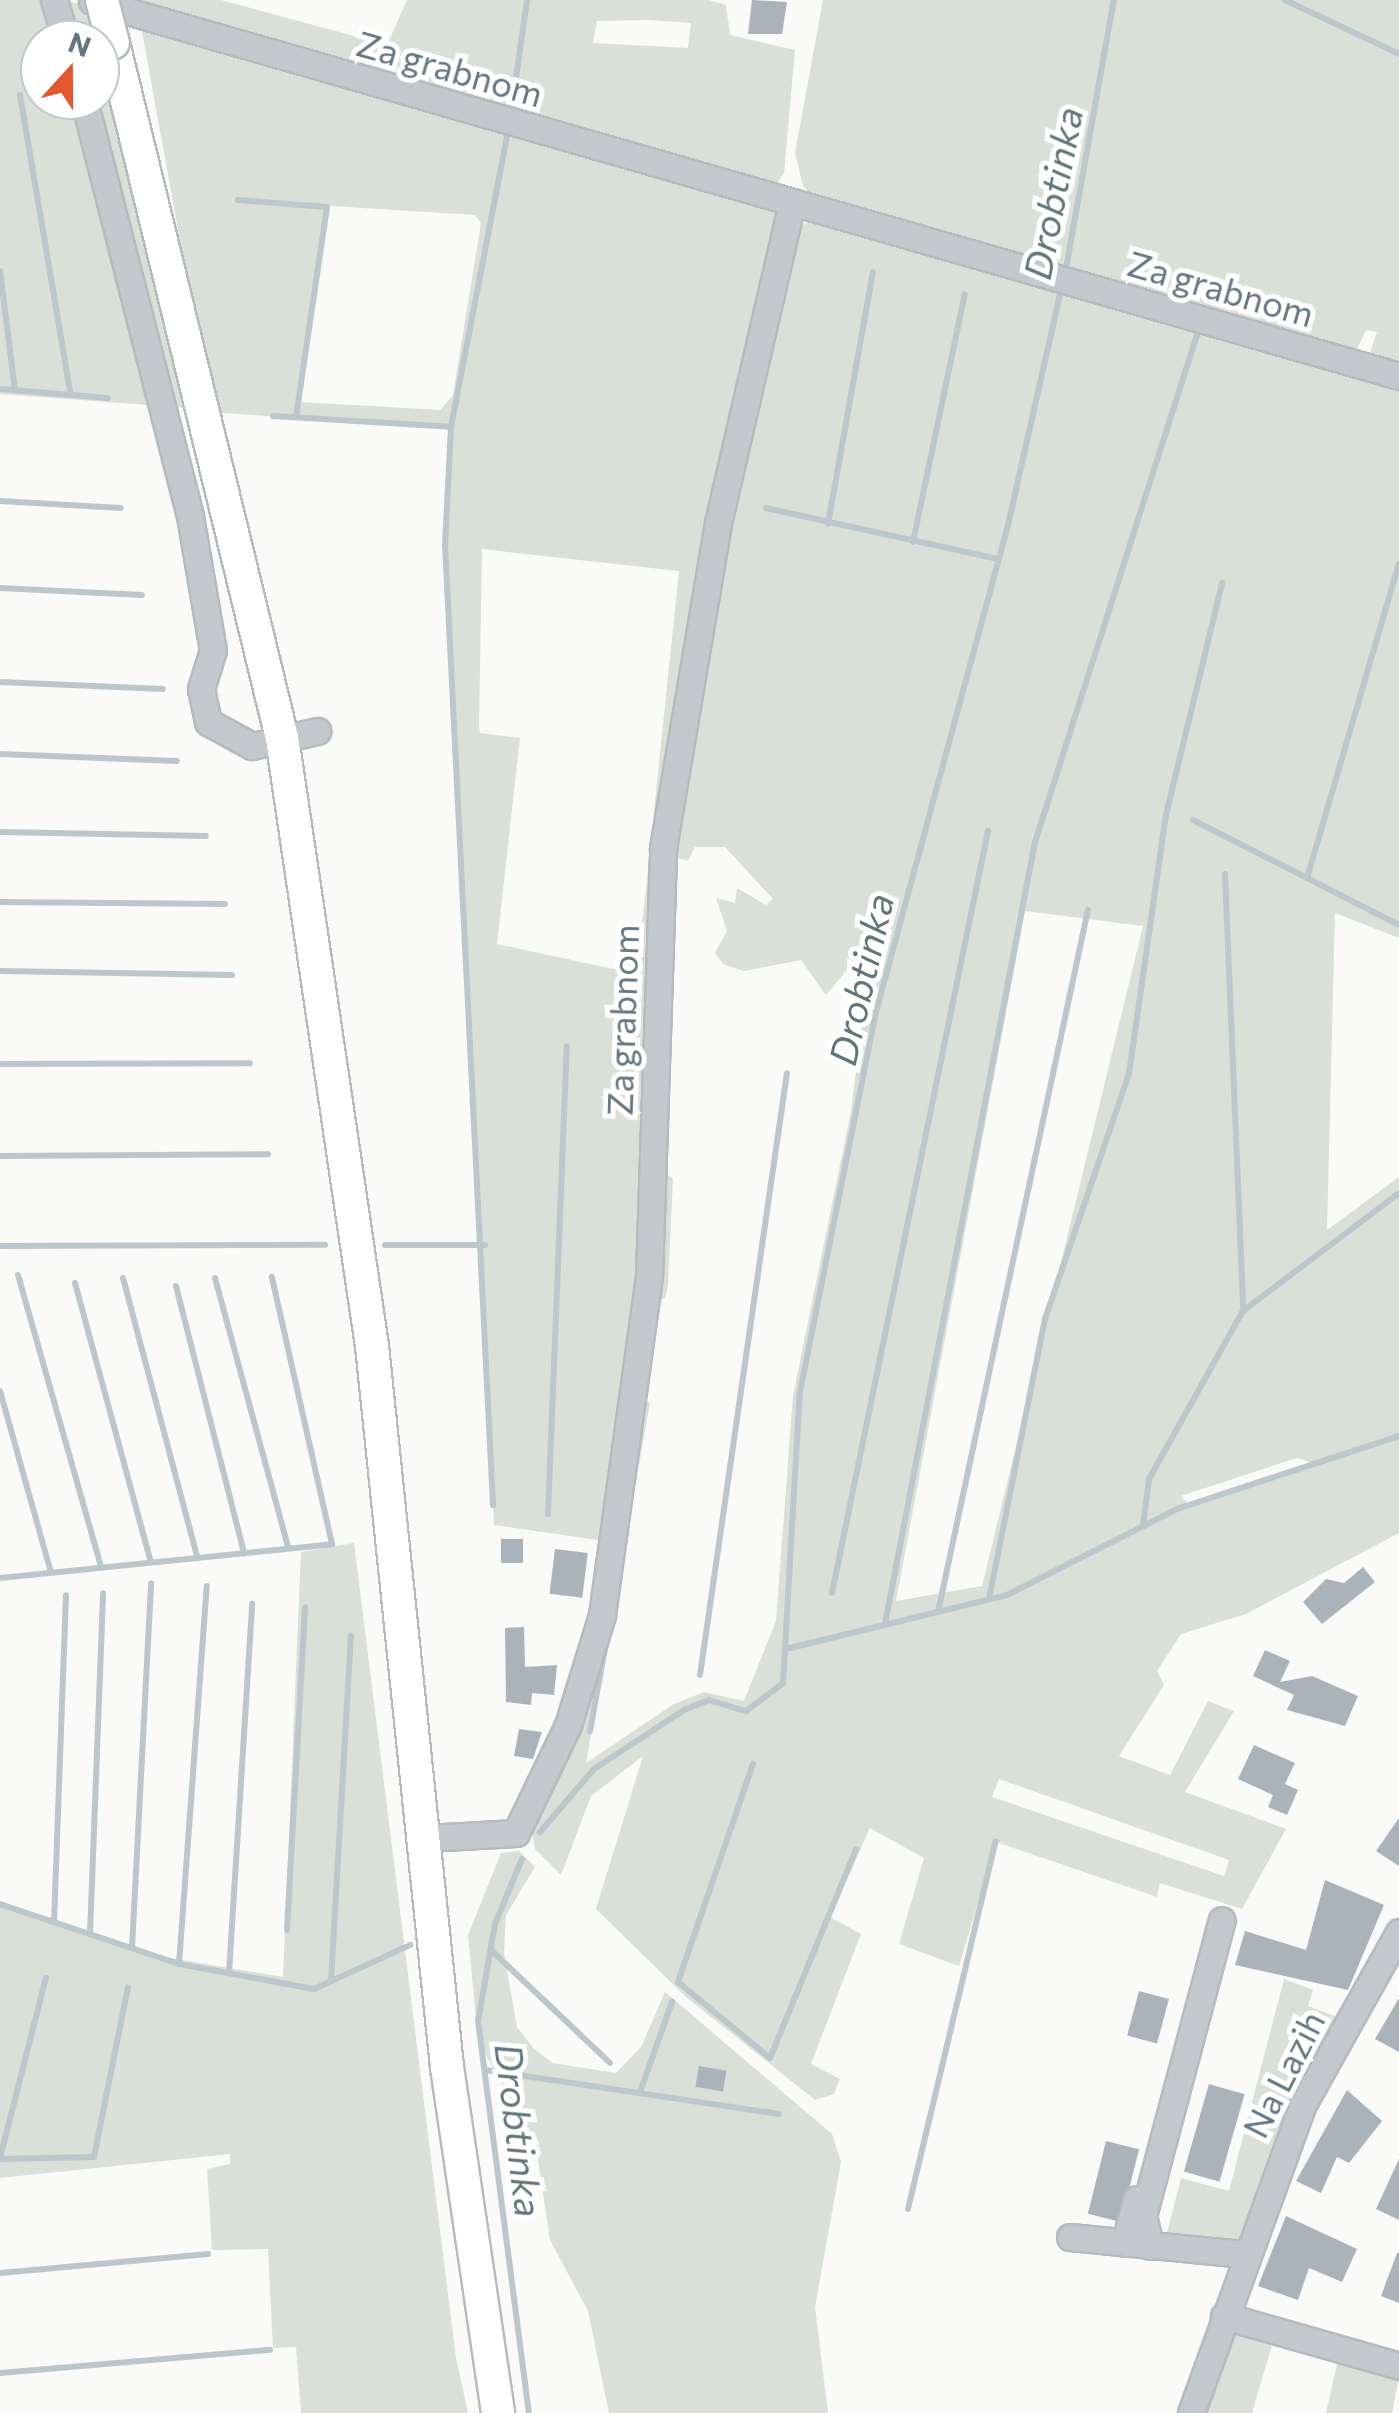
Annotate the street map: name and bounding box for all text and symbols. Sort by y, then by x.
north arrow [20,20,120,120]
street label: Za grabnom [352,21,548,115]
text: N [64,24,96,63]
water label: Drobtinka [1013,103,1091,283]
street label: Za grabnom [1123,241,1319,335]
water label: Drobtinka [818,889,902,1069]
street label: Za grabnom [598,924,646,1116]
street label: Na Lazih [1233,2004,1333,2144]
water label: Drobtinka [487,2041,553,2219]

